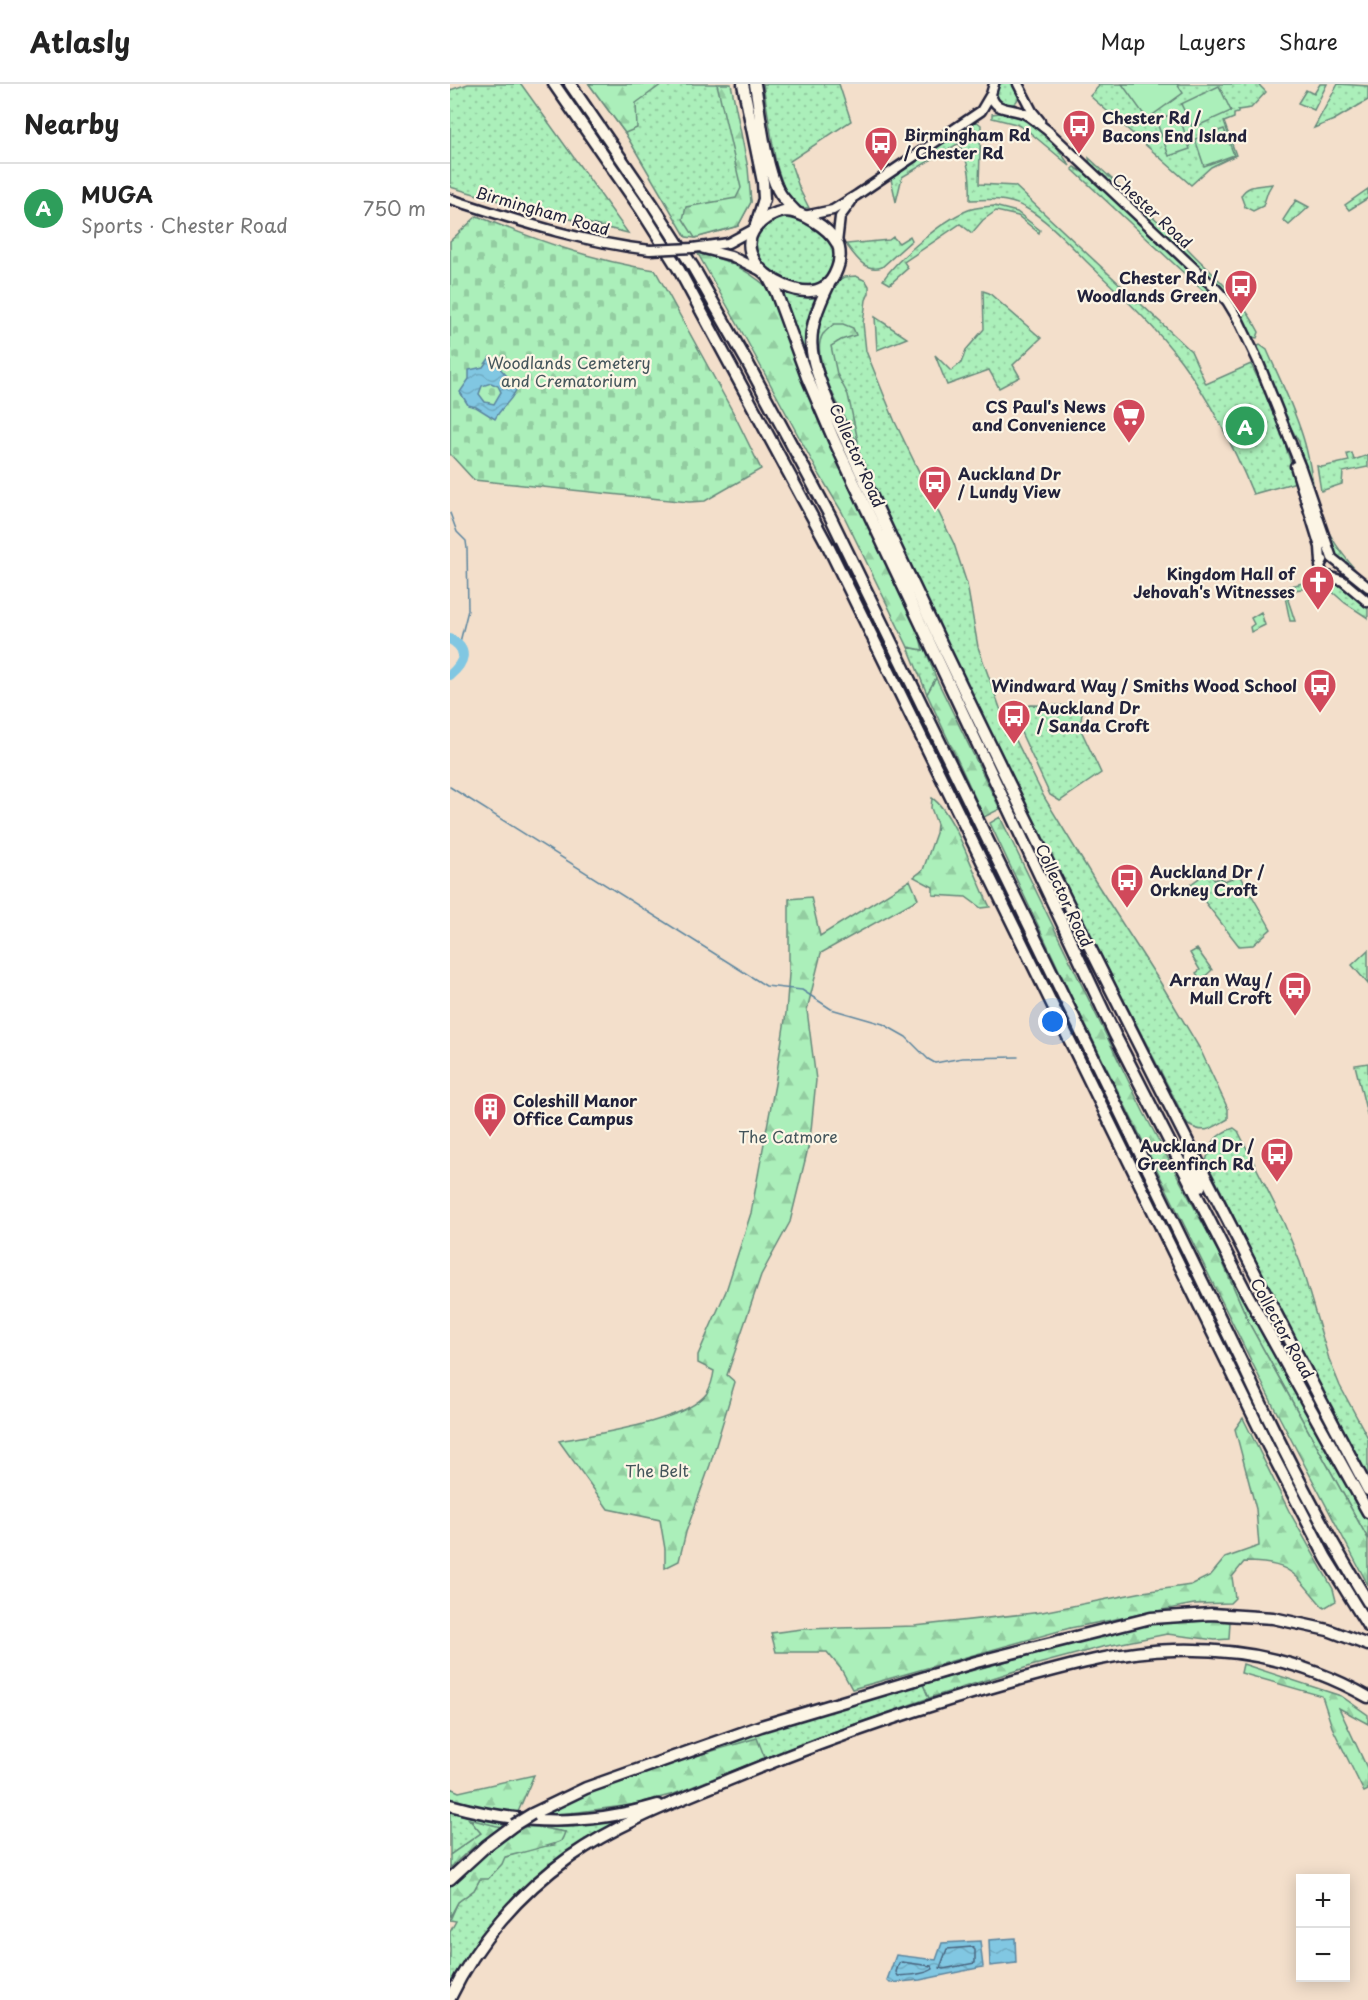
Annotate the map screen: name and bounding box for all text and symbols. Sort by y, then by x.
text: Atlasly [30,20,130,63]
text: Map [1101,25,1145,57]
text: Layers [1178,25,1246,57]
text: Share [1279,25,1338,57]
text: Nearby [24,104,119,143]
place label: Chester Rd / Bacons End Island [1102,105,1247,147]
bus stop icon: Chester Rd / Bacons End Island [1061,108,1097,155]
place label: Birmingham Rd / Chester Rd [903,122,1031,164]
bus stop icon: Birmingham Rd / Chester Rd [863,125,899,172]
street label: Chester Road [1108,167,1198,253]
text: MUGA [81,177,153,210]
street label: Birmingham Road [473,179,613,241]
text: A [36,193,51,223]
text: 750 m [363,193,426,223]
text: Sports · Chester Road [81,210,288,240]
place label: Chester Rd / Woodlands Green [1077,265,1218,307]
bus stop icon: Chester Rd / Woodlands Green [1223,268,1259,315]
park label: Woodlands Cemetery and Crematorium [487,350,651,392]
place label: CS Paul's News and Convenience [972,394,1106,436]
supermarket icon: CS Paul's News and Convenience [1111,397,1147,444]
street label: Collector Road [824,399,892,511]
pin: A [1226,404,1264,448]
place label: Auckland Dr / Lundy View [957,461,1062,503]
bus stop icon: Auckland Dr / Lundy View [917,464,953,511]
place label: Kingdom Hall of Jehovah's Witnesses [1133,561,1296,603]
church icon: Kingdom Hall of Jehovah's Witnesses [1300,564,1336,611]
bus stop icon: Windward Way / Smiths Wood School [1302,667,1338,714]
place label: Windward Way / Smiths Wood School [992,673,1297,697]
place label: Auckland Dr / Sanda Croft [1036,695,1150,737]
bus stop icon: Auckland Dr / Sanda Croft [996,698,1032,745]
street label: Collector Road [1030,839,1100,951]
place label: Auckland Dr / Orkney Croft [1150,859,1264,901]
bus stop icon: Auckland Dr / Orkney Croft [1109,862,1145,909]
place label: Arran Way / Mull Croft [1169,967,1272,1009]
bus stop icon: Arran Way / Mull Croft [1277,970,1313,1017]
your location [1038,1007,1067,1036]
place label: Coleshill Manor Office Campus [513,1088,638,1130]
building icon: Coleshill Manor Office Campus [472,1091,508,1138]
park label: The Catmore [738,1124,838,1148]
place label: Auckland Dr / Greenfinch Rd [1137,1133,1254,1175]
bus stop icon: Auckland Dr / Greenfinch Rd [1259,1136,1295,1183]
street label: Collector Road [1245,1273,1321,1383]
park label: The Belt [625,1458,689,1482]
map controls [1296,1874,1350,1982]
button: + [1296,1874,1350,1928]
button: − [1296,1928,1350,1982]

